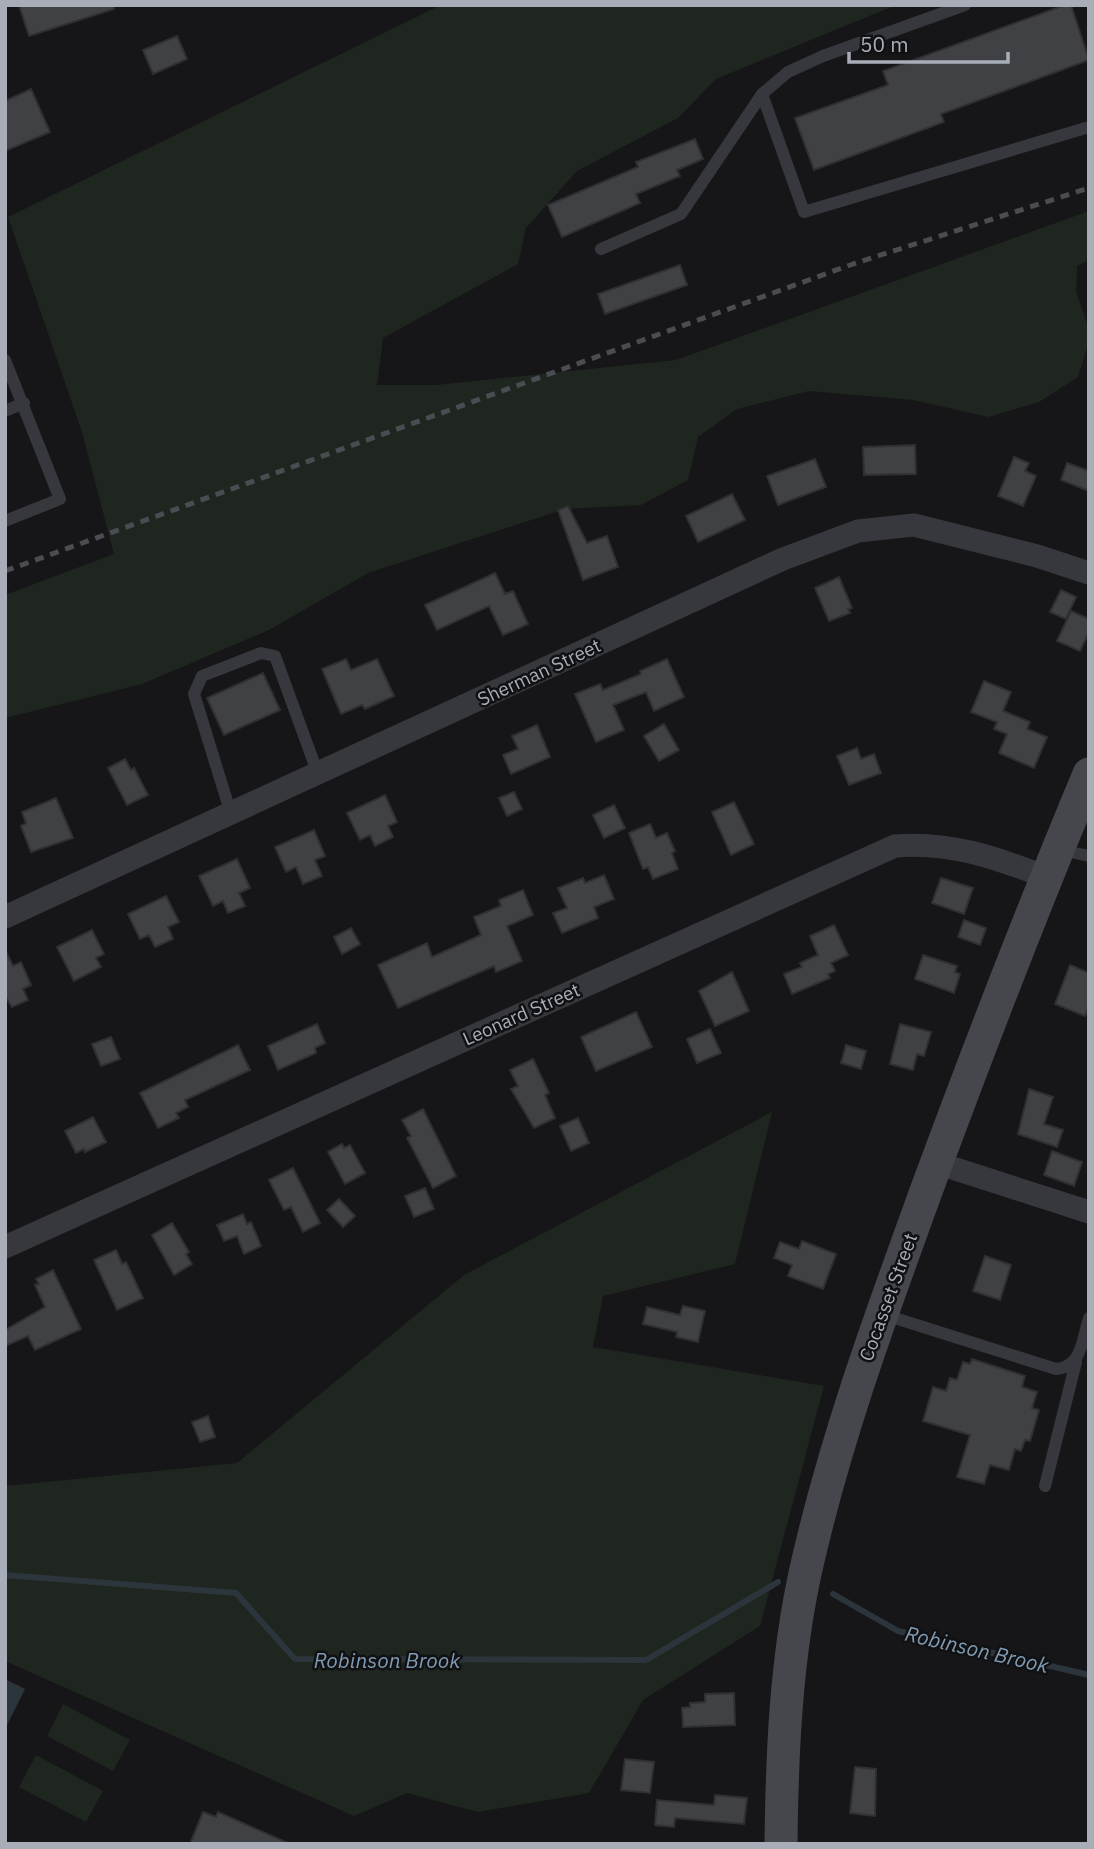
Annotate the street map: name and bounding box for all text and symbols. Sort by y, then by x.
scale bar [849,21,1008,65]
text: 50 m [860,30,909,58]
street label: Sherman Street [473,633,605,711]
street label: Leonard Street [459,977,583,1051]
street label: Cocasset Street [854,1230,922,1364]
water label: Robinson Brook [903,1619,1053,1679]
water label: Robinson Brook [314,1646,461,1674]

